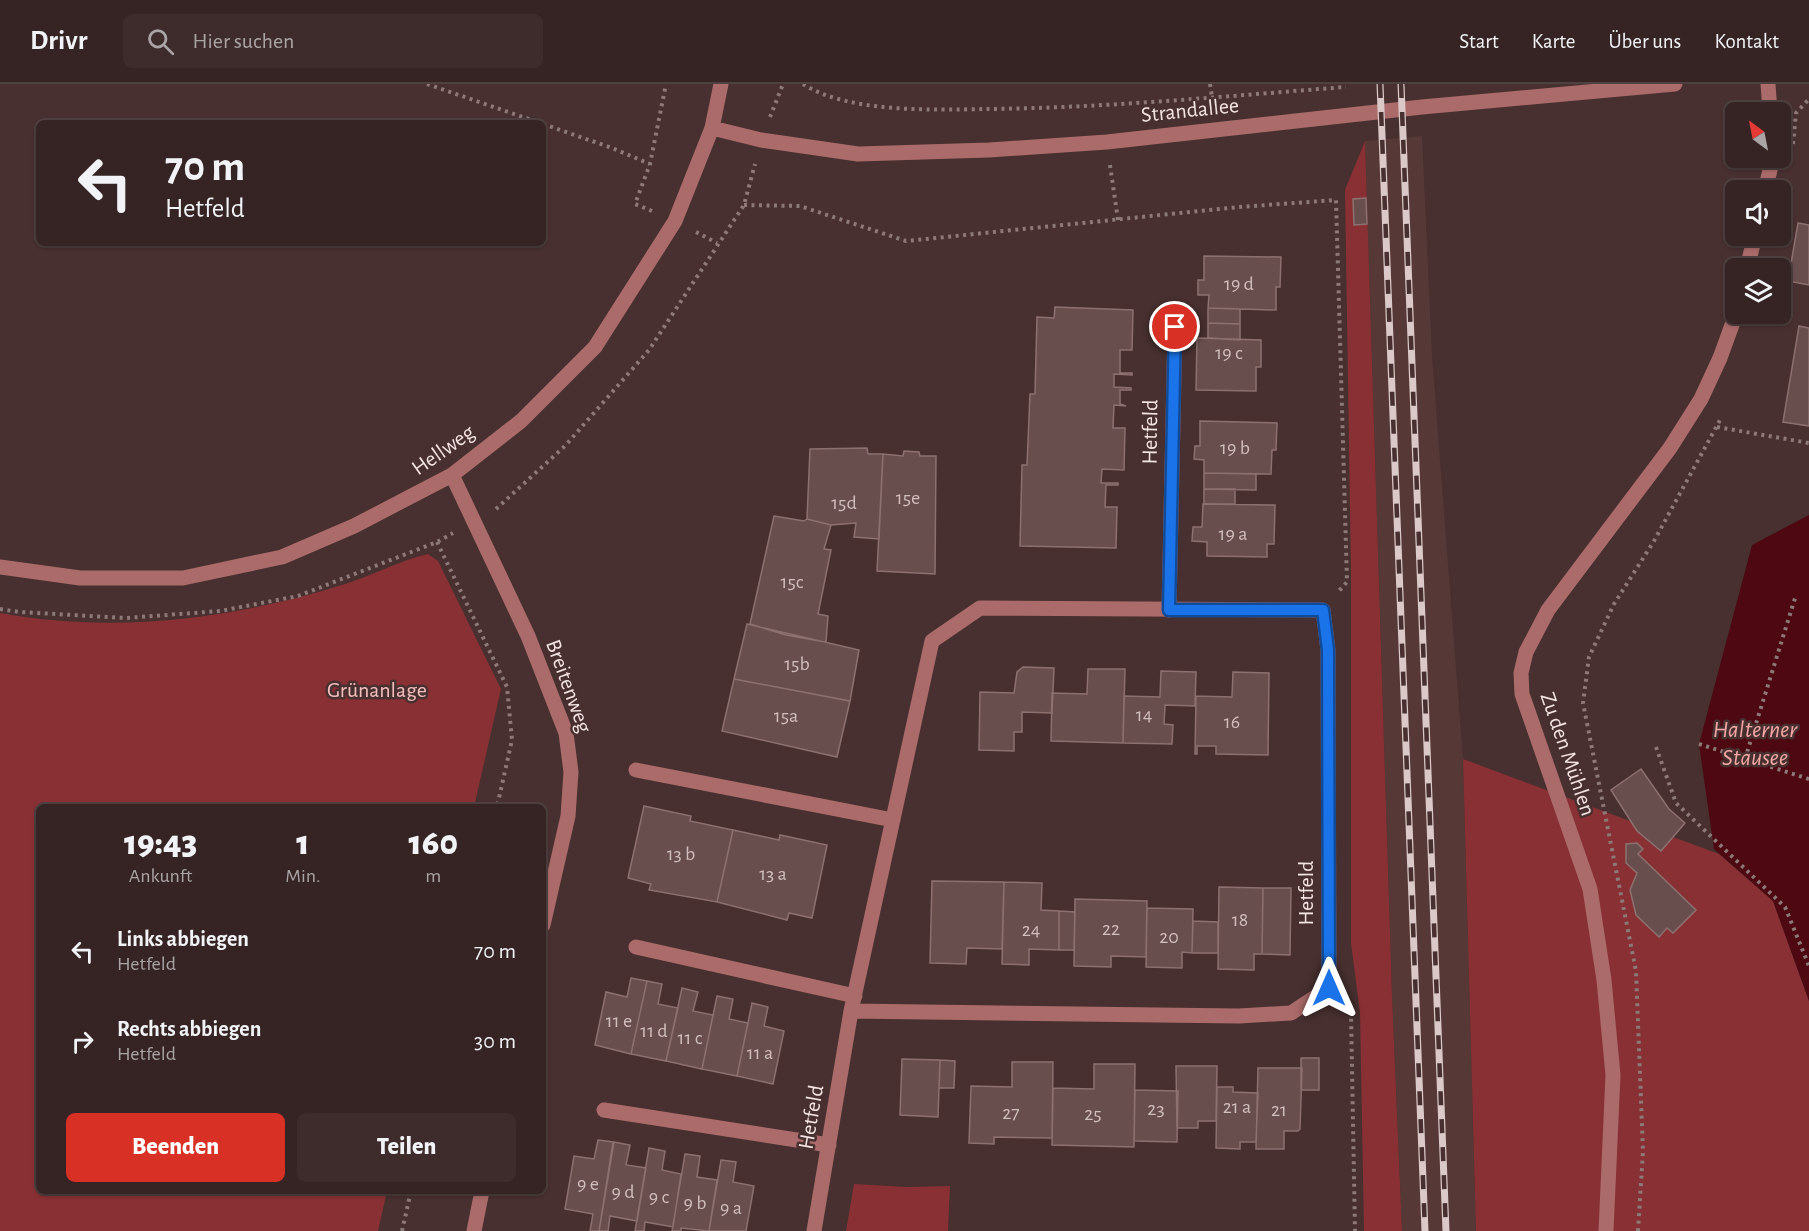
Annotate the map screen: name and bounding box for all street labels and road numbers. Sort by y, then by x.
street label: Strandallee [1140,94,1240,126]
street label: Hetfeld [1138,399,1162,465]
street label: Hellweg [408,421,479,479]
street label: Breitenweg [542,637,596,736]
street label: Zu den Mühlen [1537,689,1599,819]
street label: Hetfeld [1295,860,1317,926]
street label: Hetfeld [795,1083,827,1151]

